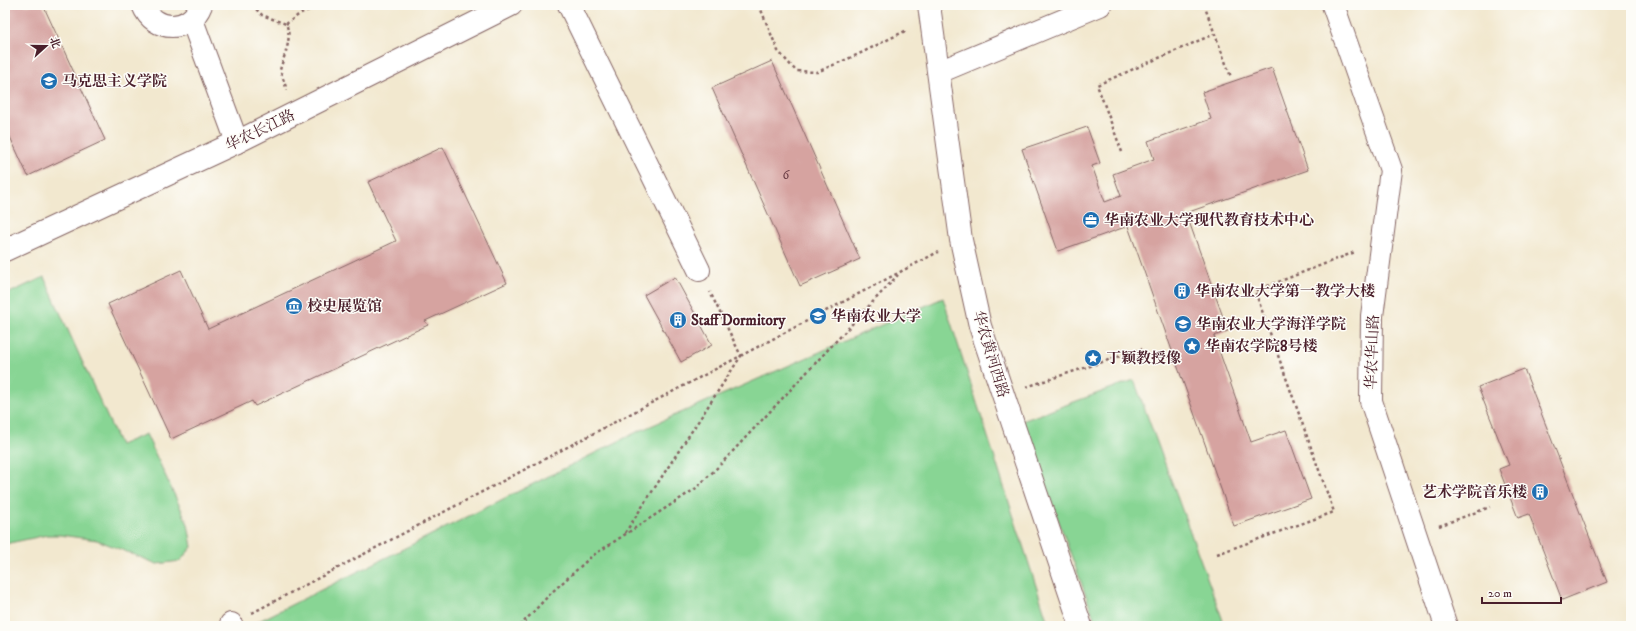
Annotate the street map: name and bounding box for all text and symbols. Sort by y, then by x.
north arrow [26,26,66,66]
text: 北 [46,35,63,50]
school or university icon: 马克思主义学院 [39,71,59,91]
place label: 马克思主义学院 [62,72,167,91]
street label: 华农长江路 [222,105,298,155]
house number: 6 [783,167,791,183]
office icon: 华南农业大学现代教育技术中心 [1081,210,1101,230]
place label: 华南农业大学现代教育技术中心 [1104,211,1314,230]
building icon: 华南农业大学第一教学大楼 [1172,281,1192,301]
place label: 华南农业大学第一教学大楼 [1195,282,1375,301]
museum icon: 校史展览馆 [284,296,304,316]
place label: 校史展览馆 [307,297,382,316]
school or university icon: 华南农业大学 [808,306,828,326]
place label: 华南农业大学 [831,307,921,326]
street label: 华农黄河西路 [968,308,1013,400]
building icon: Staff Dormitory [668,310,688,330]
place label: Staff Dormitory [691,311,786,330]
school or university icon: 华南农业大学海洋学院 [1173,314,1193,334]
street label: 华农华山路 [1362,314,1383,390]
place label: 华南农业大学海洋学院 [1196,315,1346,334]
place icon: 华南农学院8号楼 [1182,336,1202,356]
place label: 华南农学院8号楼 [1205,337,1318,356]
place icon: 丁颖教授像 [1083,348,1103,368]
place label: 丁颖教授像 [1106,349,1181,368]
building icon: 艺术学院音乐楼 [1530,482,1550,502]
place label: 艺术学院音乐楼 [1422,483,1527,502]
scale bar [1482,579,1561,605]
text: 20 m [1488,586,1512,601]

